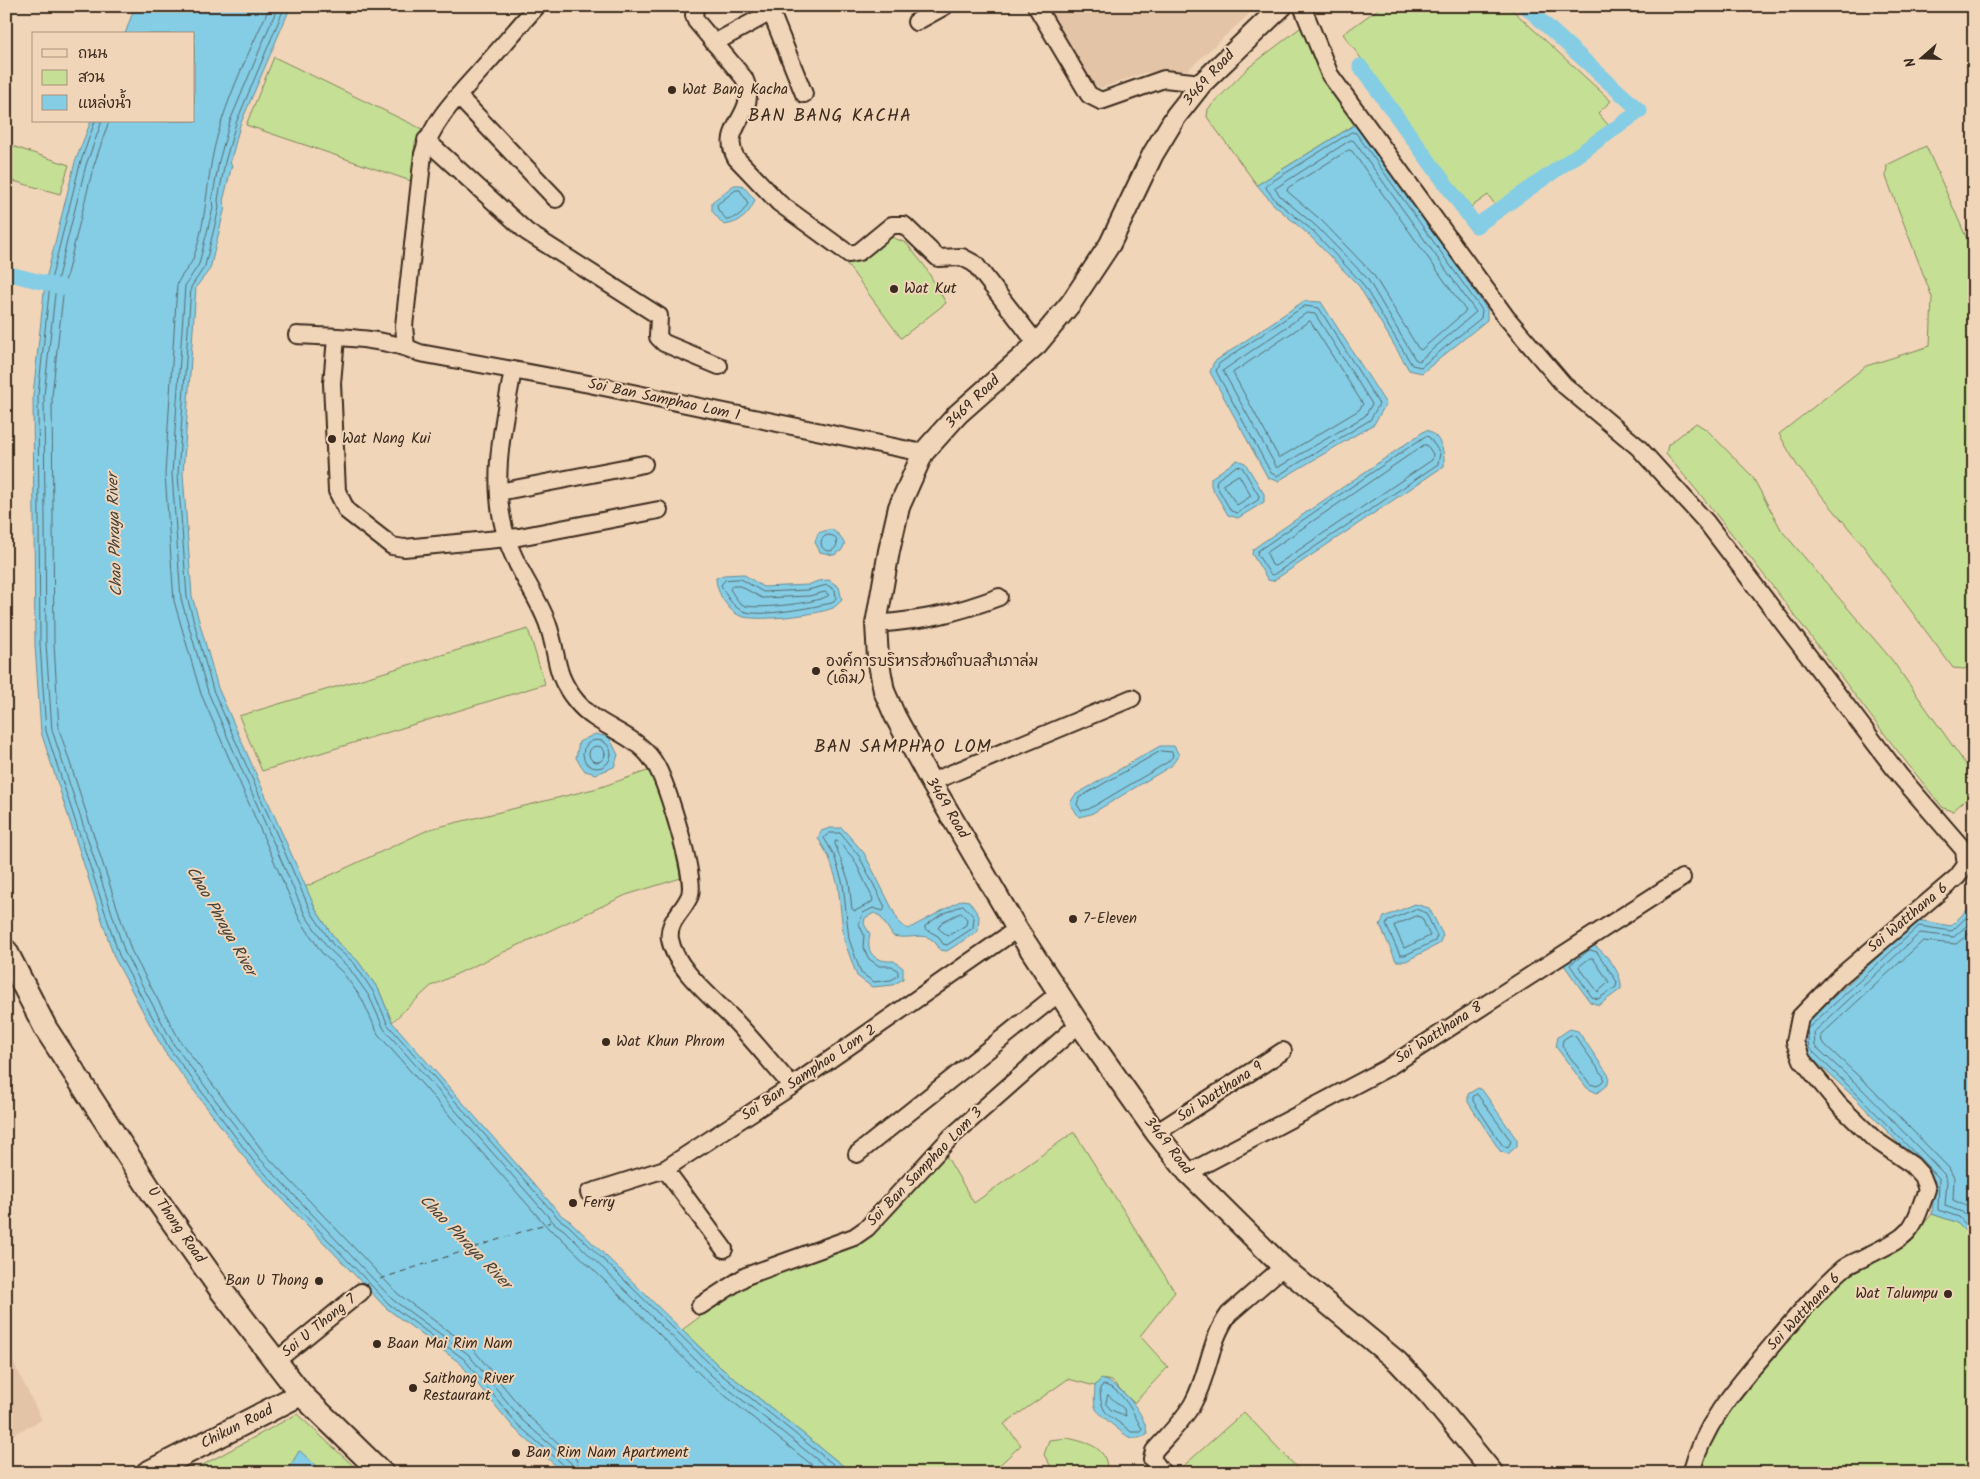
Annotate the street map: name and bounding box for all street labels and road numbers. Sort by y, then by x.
street label: 3469 Road [1177,44,1241,112]
street label: 3469 Road [940,369,1006,434]
street label: Soi Ban Samphao Lom 1 [586,372,742,428]
street label: 3469 Road [919,772,975,844]
street label: Soi Watthana 6 [1862,877,1954,959]
street label: Soi Watthana 8 [1391,995,1488,1070]
street label: Soi Ban Samphao Lom 2 [737,1019,881,1127]
street label: Soi Watthana 9 [1172,1055,1268,1129]
street label: Soi Ban Samphao Lom 3 [861,1101,989,1232]
street label: 3469 Road [1137,1112,1199,1181]
street label: U Thong Road [141,1182,212,1269]
street label: Soi Watthana 6 [1761,1268,1847,1356]
street label: Soi U Thong 7 [276,1288,362,1364]
street label: Chikun Road [196,1398,278,1456]

